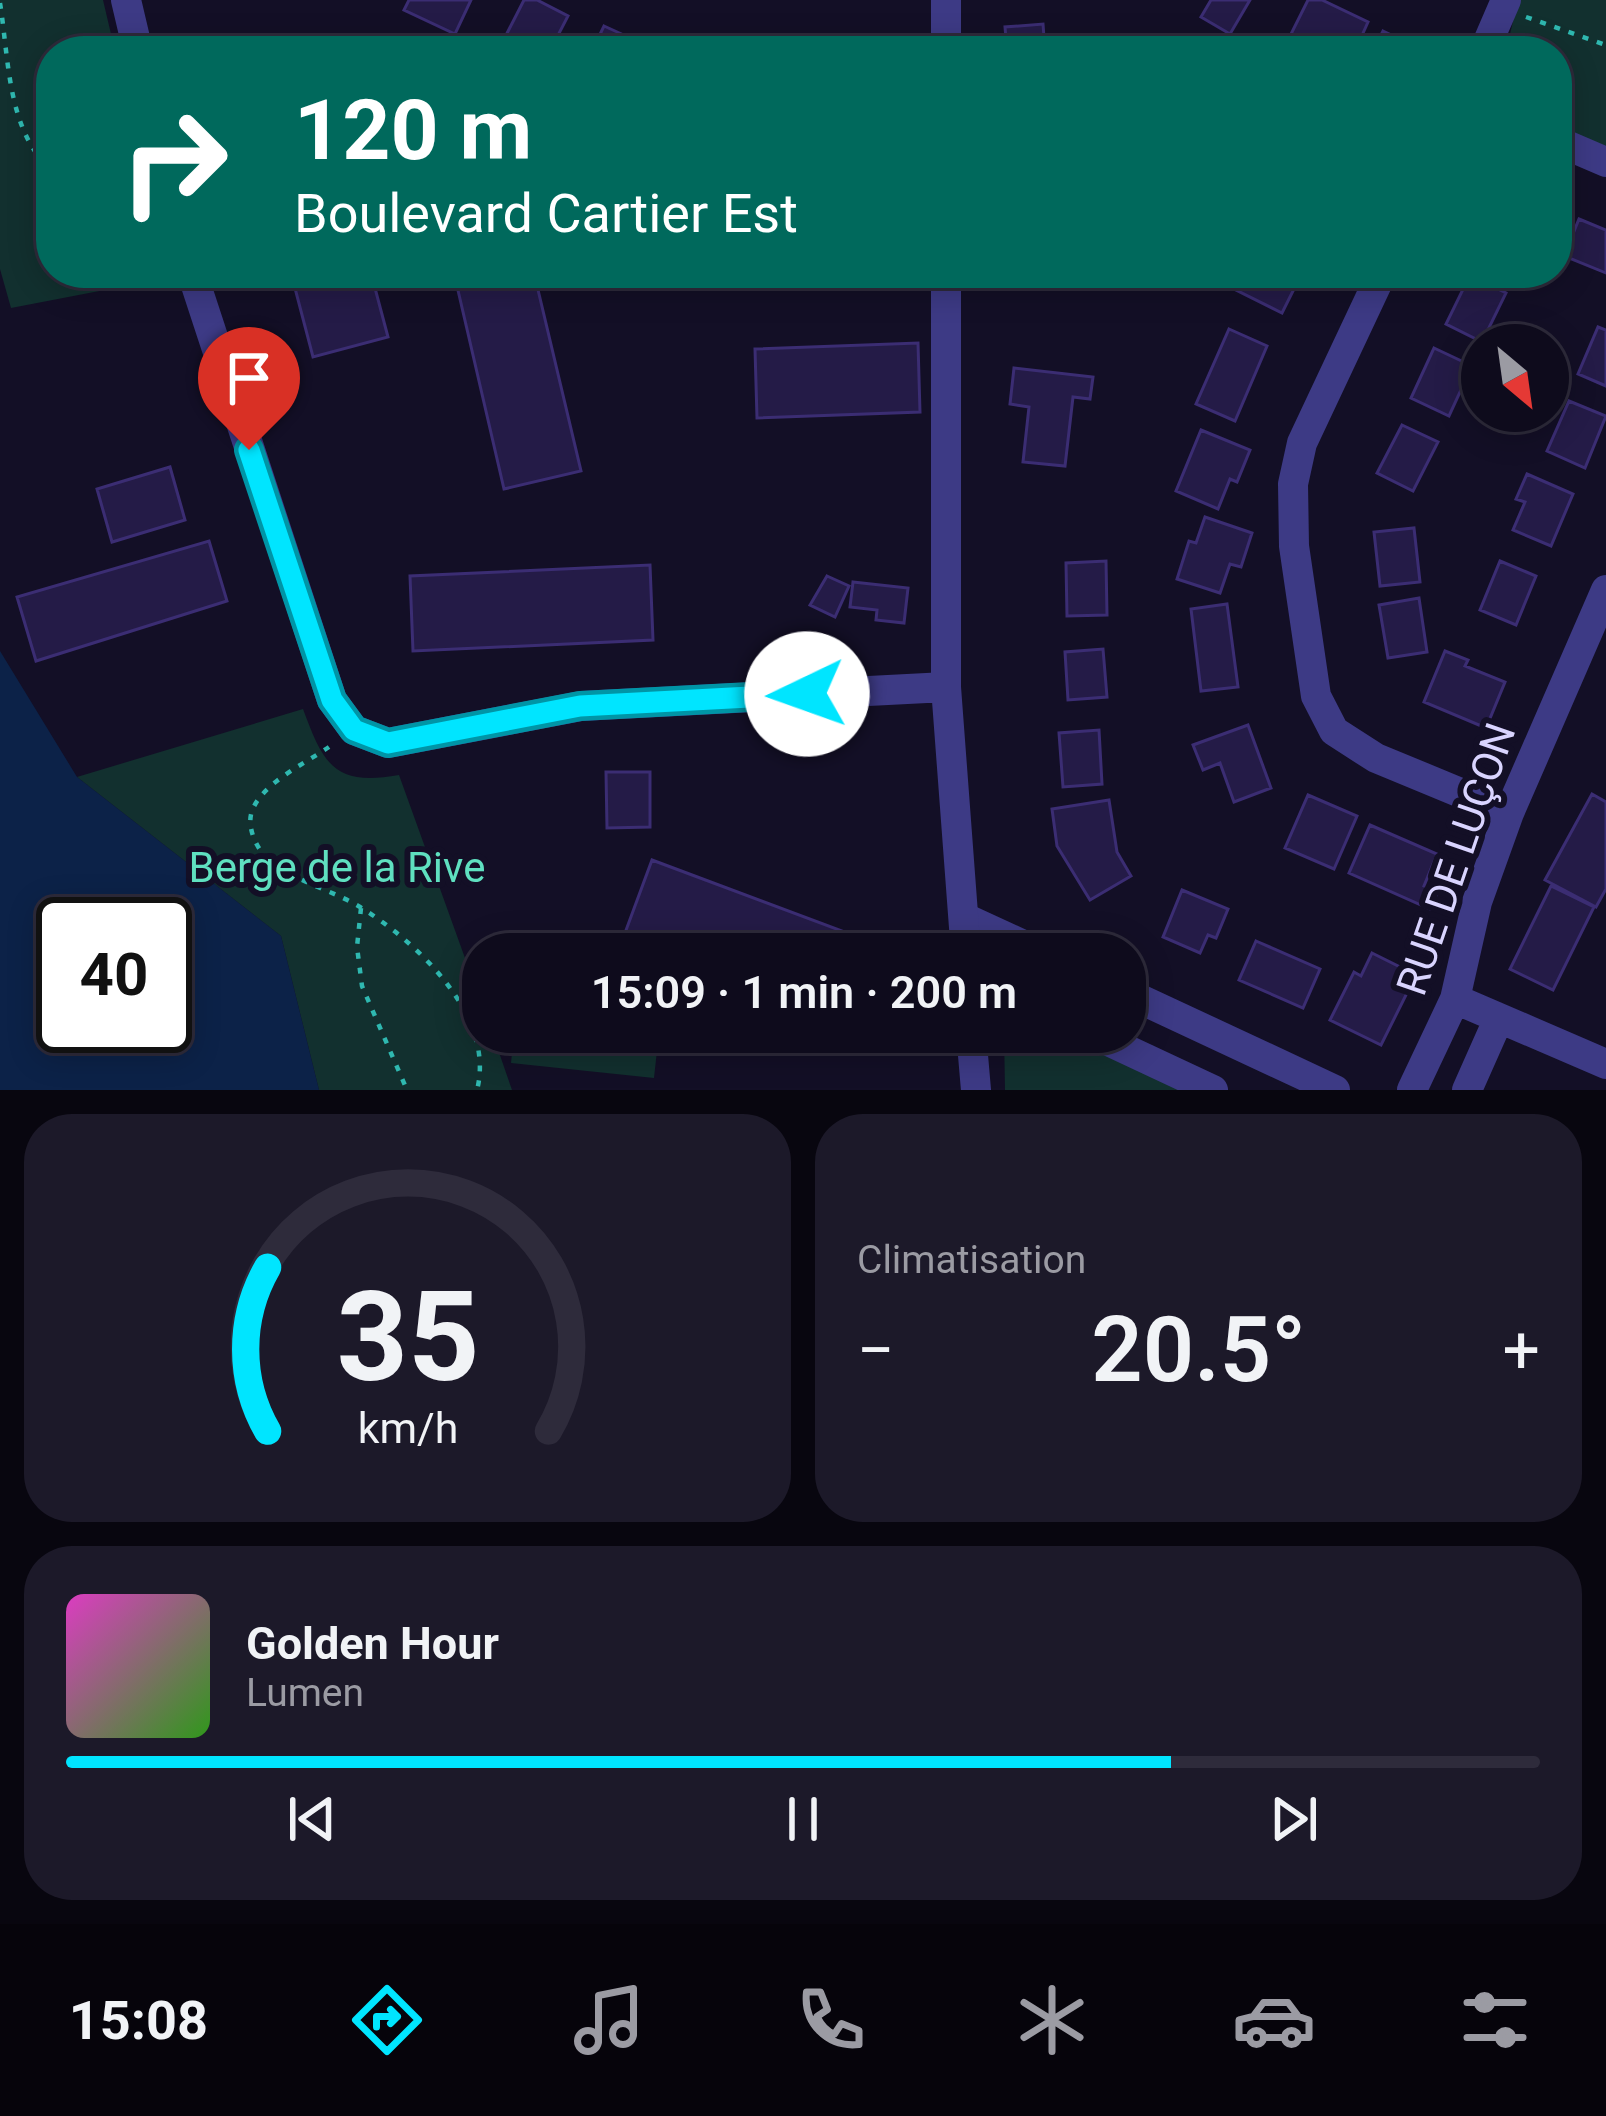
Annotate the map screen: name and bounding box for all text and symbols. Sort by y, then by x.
text: 120 m [294,81,532,180]
icon: right [96,84,252,240]
text: Boulevard Cartier Est [294,182,798,245]
north arrow [1461,324,1569,432]
map controls [1461,324,1569,432]
pin [198,327,300,450]
icon: arrive [216,345,282,411]
position arrow [744,631,870,757]
street label: RUE DE LUÇON [1387,717,1525,1001]
park label: Berge de la Rive [189,843,485,892]
speed limit sign: 40 [36,897,192,1053]
text: 15:09 · 1 min · 200 m [591,966,1017,1019]
text: Climatisation [857,1237,1086,1283]
text: 35 [336,1264,479,1410]
text: 20.5° [1091,1298,1306,1403]
text: − [857,1312,895,1389]
text: + [1503,1312,1540,1389]
text: km/h [357,1403,458,1453]
text: Golden Hour [246,1617,499,1670]
text: Lumen [246,1670,364,1716]
icon: previous [279,1786,345,1852]
icon: pause [770,1786,836,1852]
icon: next [1261,1786,1327,1852]
icon: directions [345,1978,429,2062]
icon: music [567,1978,651,2062]
icon: phone [789,1978,873,2062]
icon: climate [1010,1978,1094,2062]
icon: car [1232,1978,1316,2062]
icon: filters [1453,1978,1537,2062]
text: 15:08 [69,1989,208,2052]

